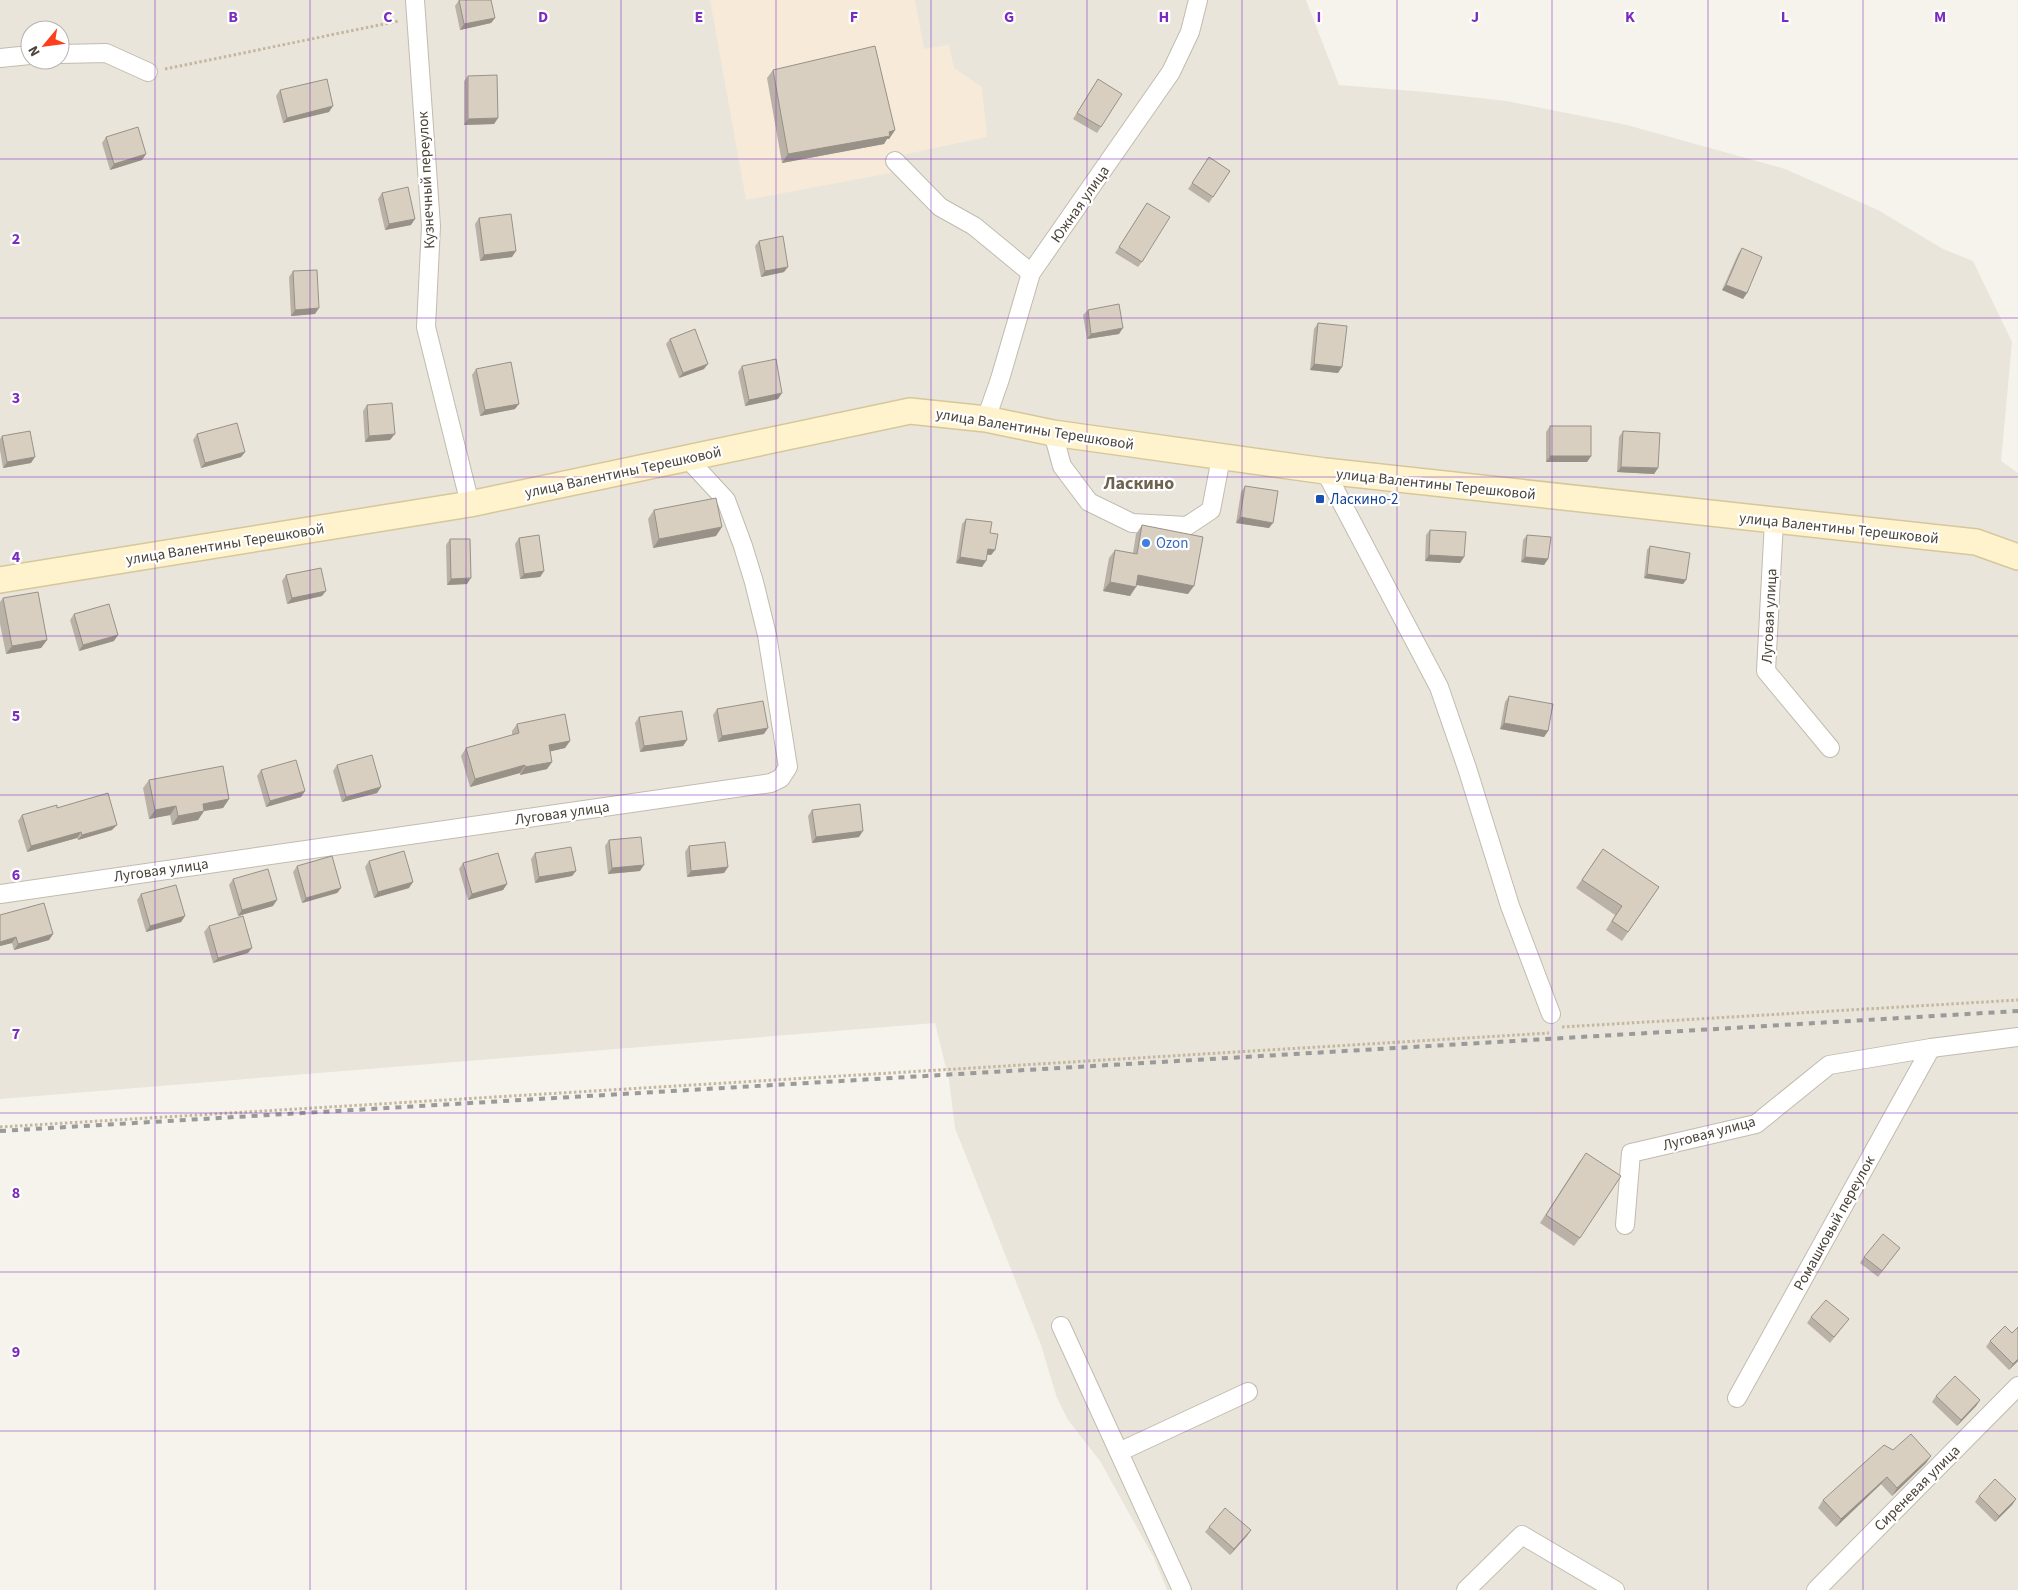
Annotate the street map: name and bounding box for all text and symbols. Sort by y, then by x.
text: B [228,6,238,28]
text: C [383,6,393,28]
text: D [538,6,548,28]
text: E [695,6,703,28]
text: F [850,6,858,28]
text: G [1004,6,1014,28]
text: H [1159,6,1169,28]
text: I [1317,6,1321,28]
text: J [1471,6,1479,28]
text: K [1625,6,1635,28]
text: L [1781,6,1789,28]
text: M [1934,6,1946,28]
north arrow [20,20,70,70]
text: N [24,42,46,60]
street label: Кузнечный переулок [412,110,441,249]
street label: Южная улица [1046,161,1115,247]
text: 2 [12,228,20,250]
text: 3 [12,387,20,409]
street label: улица Валентины Терешковой [934,403,1136,456]
street label: улица Валентины Терешковой [523,441,723,504]
street label: улица Валентины Терешковой [1335,464,1537,505]
district label: Ласкино [1103,471,1174,496]
place label: Ласкино-2 [1330,489,1399,510]
marker: Ласкино-2 [1314,493,1326,505]
street label: улица Валентины Терешковой [1738,508,1940,549]
street label: улица Валентины Терешковой [124,518,326,571]
place label: Ozon [1156,533,1188,554]
marker: Ozon [1140,537,1152,549]
text: 4 [12,546,21,568]
street label: Луговая улица [1757,568,1782,664]
text: 5 [12,705,20,727]
street label: Луговая улица [513,796,611,831]
street label: Луговая улица [112,853,210,888]
text: 6 [12,864,20,886]
text: 7 [12,1023,20,1045]
street label: Луговая улица [1660,1111,1758,1156]
street label: Ромашковый переулок [1789,1152,1881,1294]
text: 8 [12,1182,20,1204]
text: 9 [12,1341,20,1363]
street label: Сиреневая улица [1870,1441,1965,1536]

